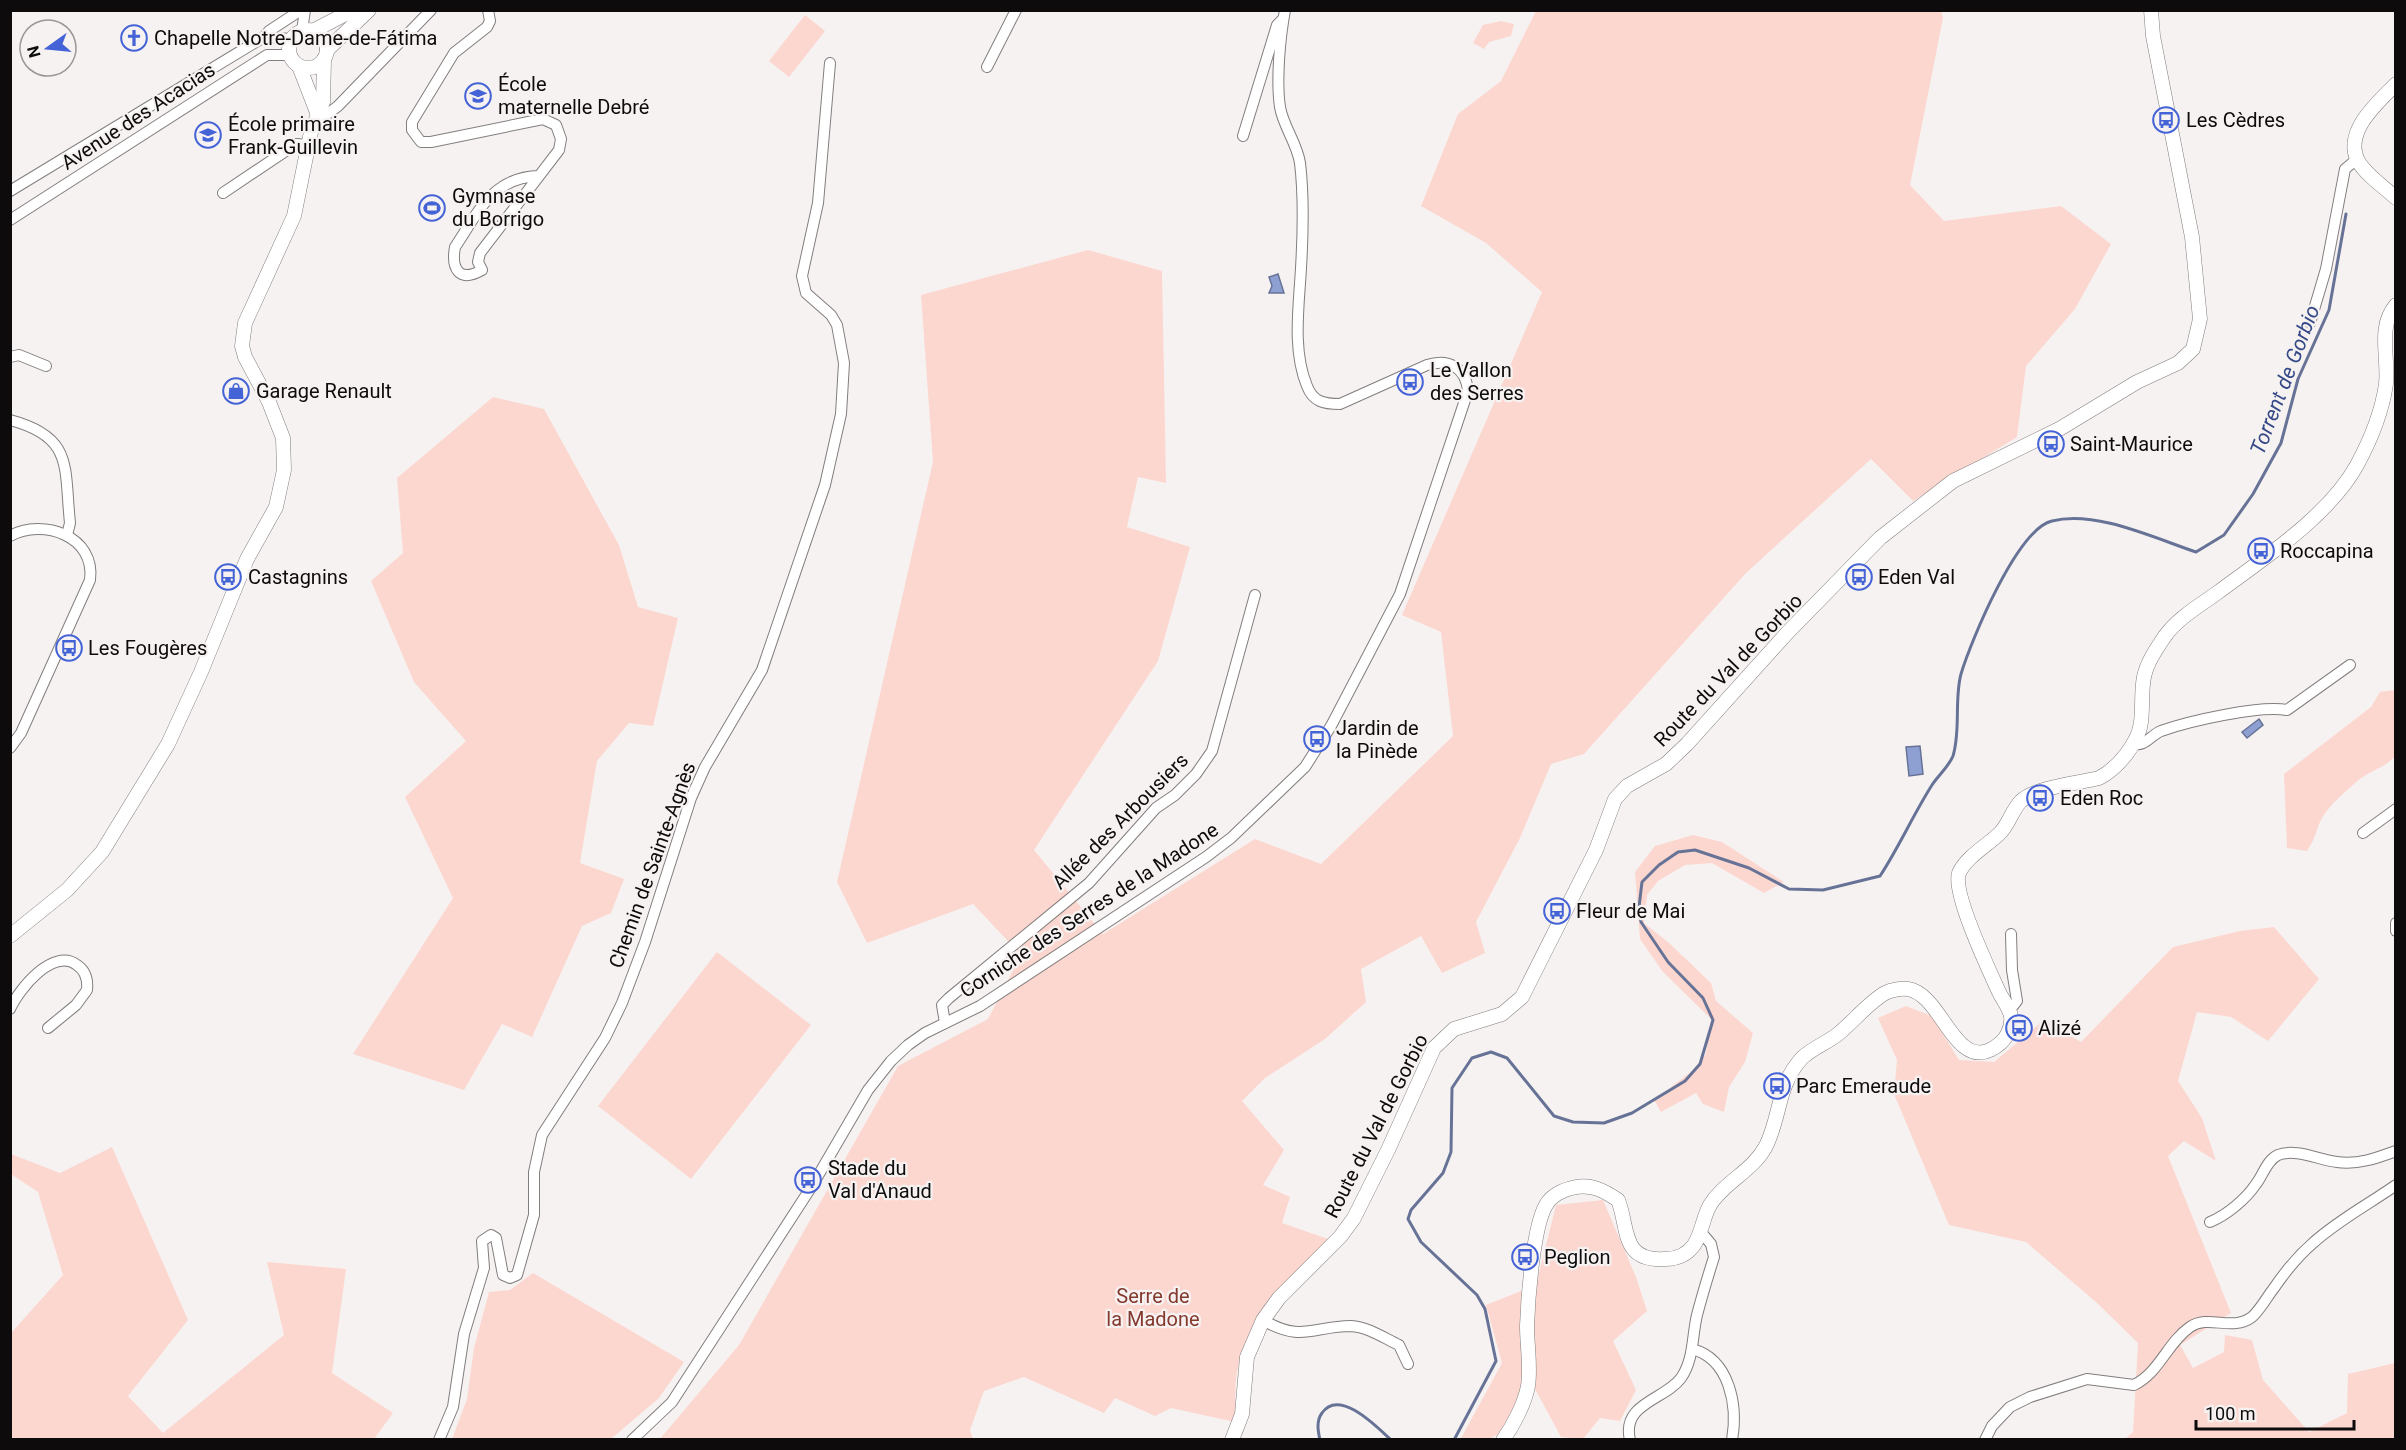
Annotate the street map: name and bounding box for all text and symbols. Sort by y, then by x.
north arrow [18,18,78,78]
church icon: Chapelle Notre-Dame-de-Fátima [119,23,149,53]
place label: Chapelle Notre-Dame-de-Fátima [154,26,438,50]
text: N [23,44,45,60]
street label: Avenue des Acacias [57,57,219,175]
place label: École maternelle Debré [498,72,649,119]
school or university icon: École maternelle Debré [463,81,493,111]
bus stop icon: Les Cèdres [2151,105,2181,135]
place label: Les Cèdres [2186,108,2285,132]
place label: École primaire Frank-Guillevin [228,112,358,159]
school or university icon: École primaire Frank-Guillevin [193,120,223,150]
place label: Gymnase du Borrigo [452,184,544,231]
sports icon: Gymnase du Borrigo [417,193,447,223]
water label: Torrent de Gorbio [2245,302,2325,458]
place label: Le Vallon des Serres [1430,358,1524,405]
bus stop icon: Le Vallon des Serres [1395,367,1425,397]
shop icon: Garage Renault [221,376,251,406]
place label: Garage Renault [256,379,392,403]
bus stop icon: Saint-Maurice [2036,429,2066,459]
place label: Saint-Maurice [2070,432,2193,456]
bus stop icon: Roccapina [2246,536,2276,566]
place label: Roccapina [2280,539,2374,563]
bus stop icon: Castagnins [213,562,243,592]
bus stop icon: Eden Val [1844,562,1874,592]
place label: Castagnins [248,565,348,589]
place label: Eden Val [1878,565,1955,589]
street label: Route du Val de Gorbio [1649,589,1807,751]
bus stop icon: Les Fougères [54,633,84,663]
place label: Les Fougères [88,636,207,660]
place label: Jardin de la Pinède [1336,716,1419,763]
bus stop icon: Jardin de la Pinède [1302,724,1332,754]
street label: Allée des Arbousiers [1047,748,1193,894]
street label: Chemin de Sainte-Agnès [604,759,700,971]
bus stop icon: Eden Roc [2025,783,2055,813]
place label: Eden Roc [2060,786,2143,810]
street label: Corniche des Serres de la Madone [955,817,1223,1003]
bus stop icon: Fleur de Mai [1542,896,1572,926]
place label: Fleur de Mai [1576,899,1685,923]
bus stop icon: Alizé [2004,1013,2034,1043]
place label: Alizé [2038,1016,2081,1040]
street label: Route du Val de Gorbio [1319,1030,1433,1222]
bus stop icon: Parc Emeraude [1762,1071,1792,1101]
place label: Parc Emeraude [1796,1074,1931,1098]
place label: Stade du Val d'Anaud [828,1156,932,1203]
bus stop icon: Stade du Val d'Anaud [793,1165,823,1195]
bus stop icon: Peglion [1510,1242,1540,1272]
place label: Peglion [1544,1245,1611,1269]
park label: Serre de la Madone [1106,1284,1200,1331]
scale bar [2196,1393,2354,1431]
text: 100 m [2205,1403,2256,1424]

